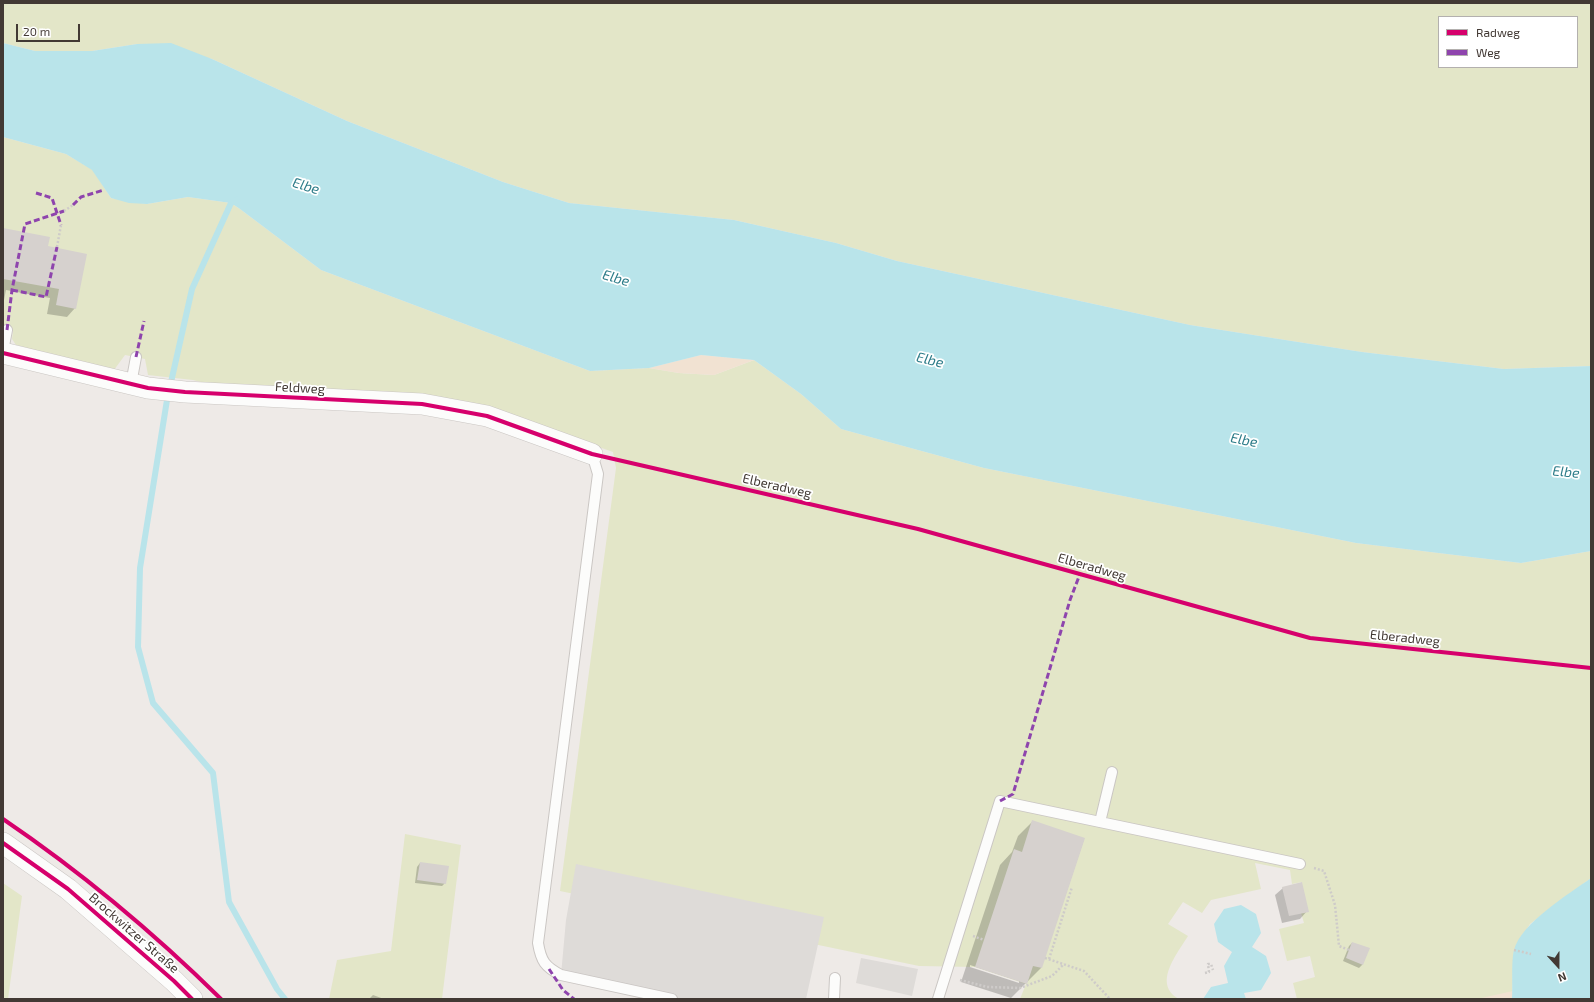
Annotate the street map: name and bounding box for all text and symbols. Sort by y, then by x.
scale bar [18,16,82,42]
legend [1438,16,1578,68]
text: 20 m [23,24,50,38]
text: Radweg [1476,25,1520,39]
text: Weg [1476,45,1500,59]
water label: Elbe [290,174,322,198]
water label: Elbe [600,266,632,290]
water label: Elbe [915,349,945,371]
street label: Feldweg [275,379,325,397]
water label: Elbe [1229,429,1259,451]
water label: Elbe [1552,462,1580,482]
street label: Elberadweg [741,470,813,502]
street label: Elberadweg [1056,550,1128,584]
street label: Elberadweg [1369,627,1441,649]
street label: Brockwitzer Straße [86,890,182,976]
north arrow [1538,946,1578,986]
text: N [1556,970,1569,985]

